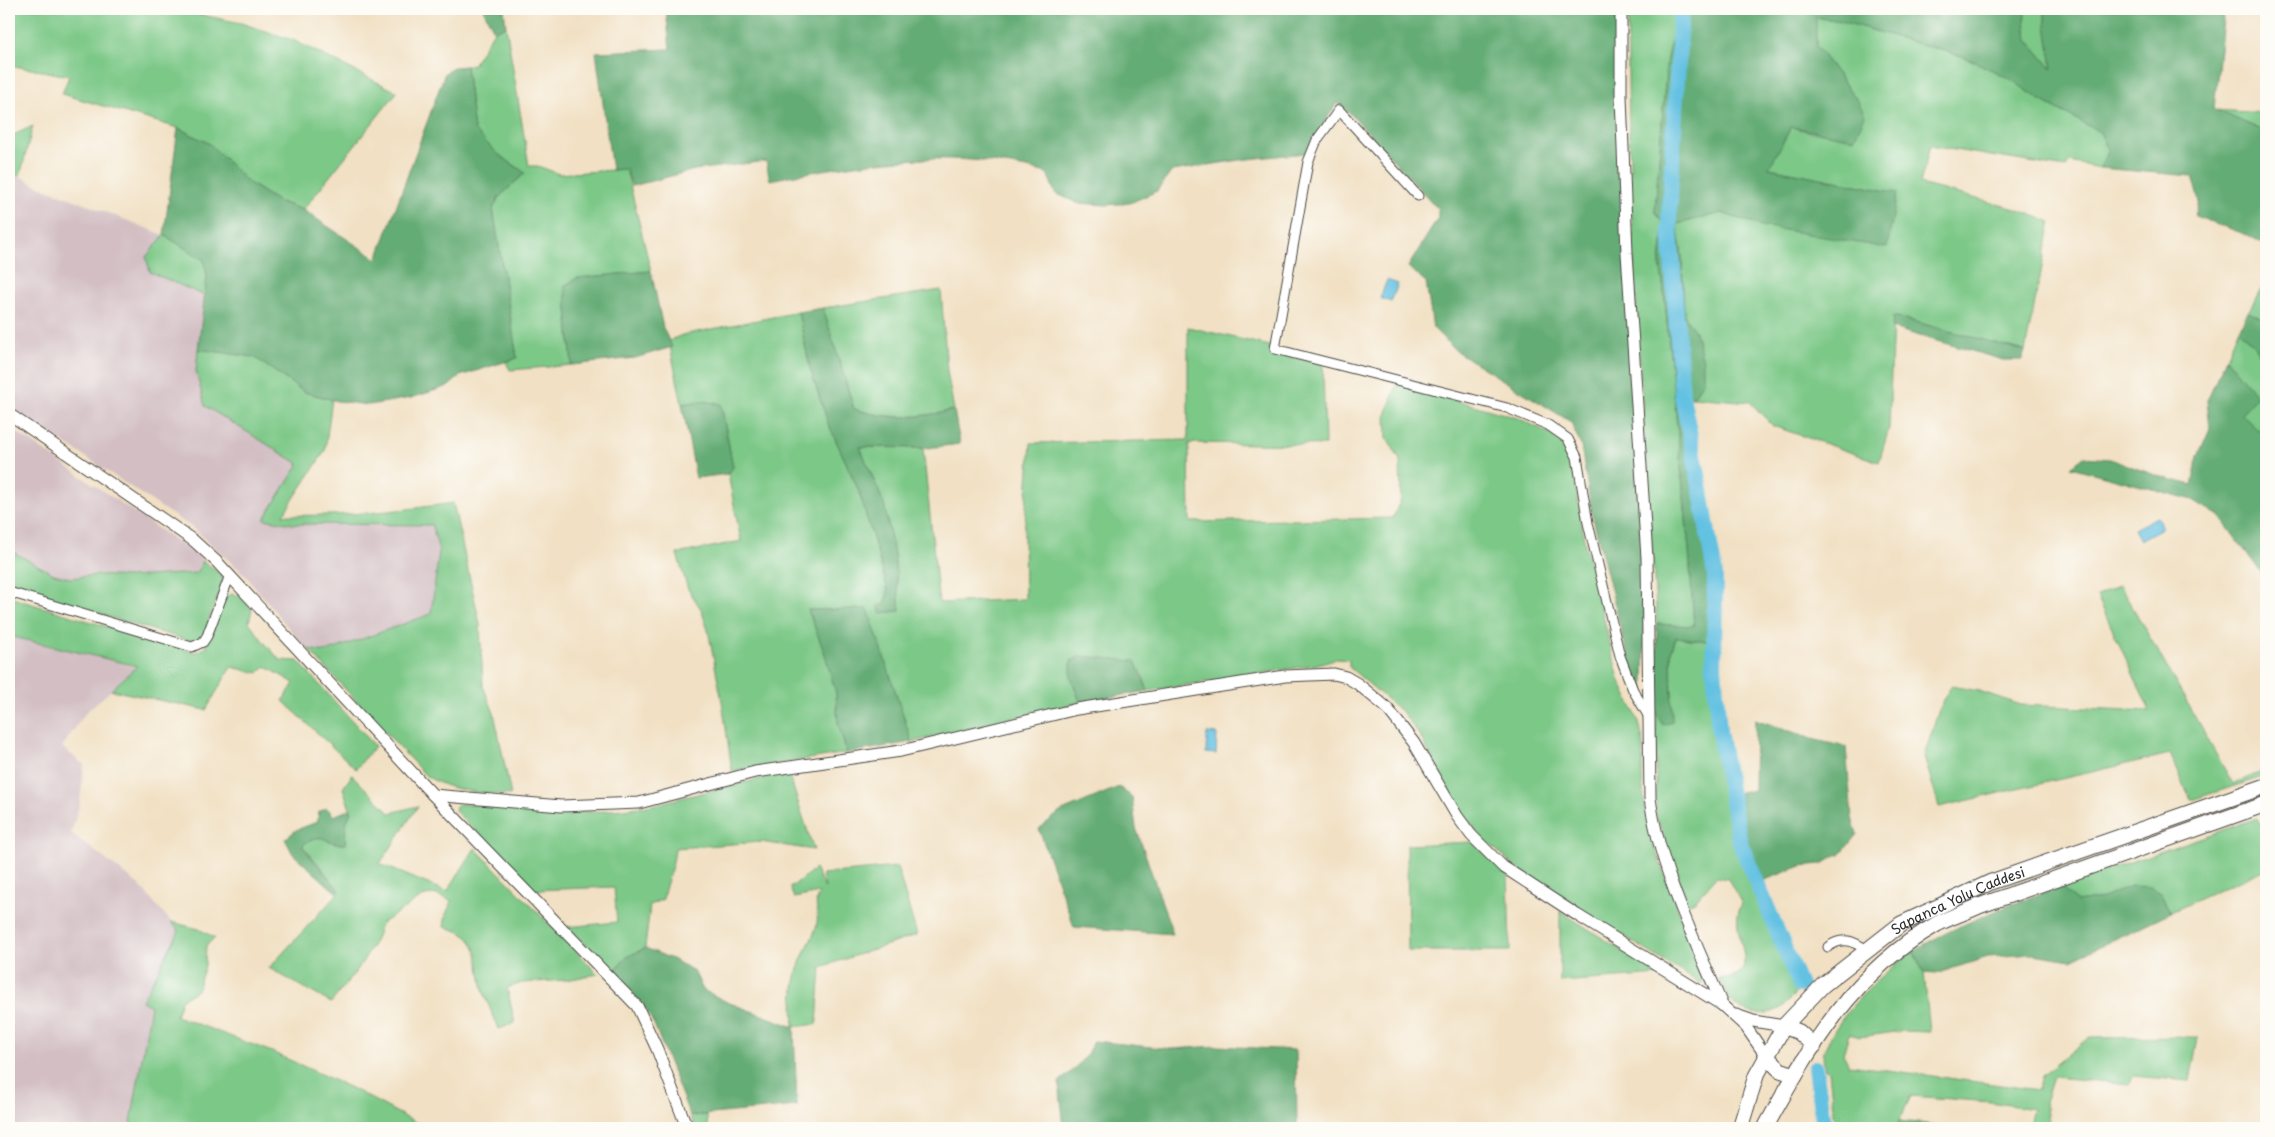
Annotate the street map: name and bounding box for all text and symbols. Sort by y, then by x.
street label: Sapanca Yolu Caddesi [1886,861,2028,939]

